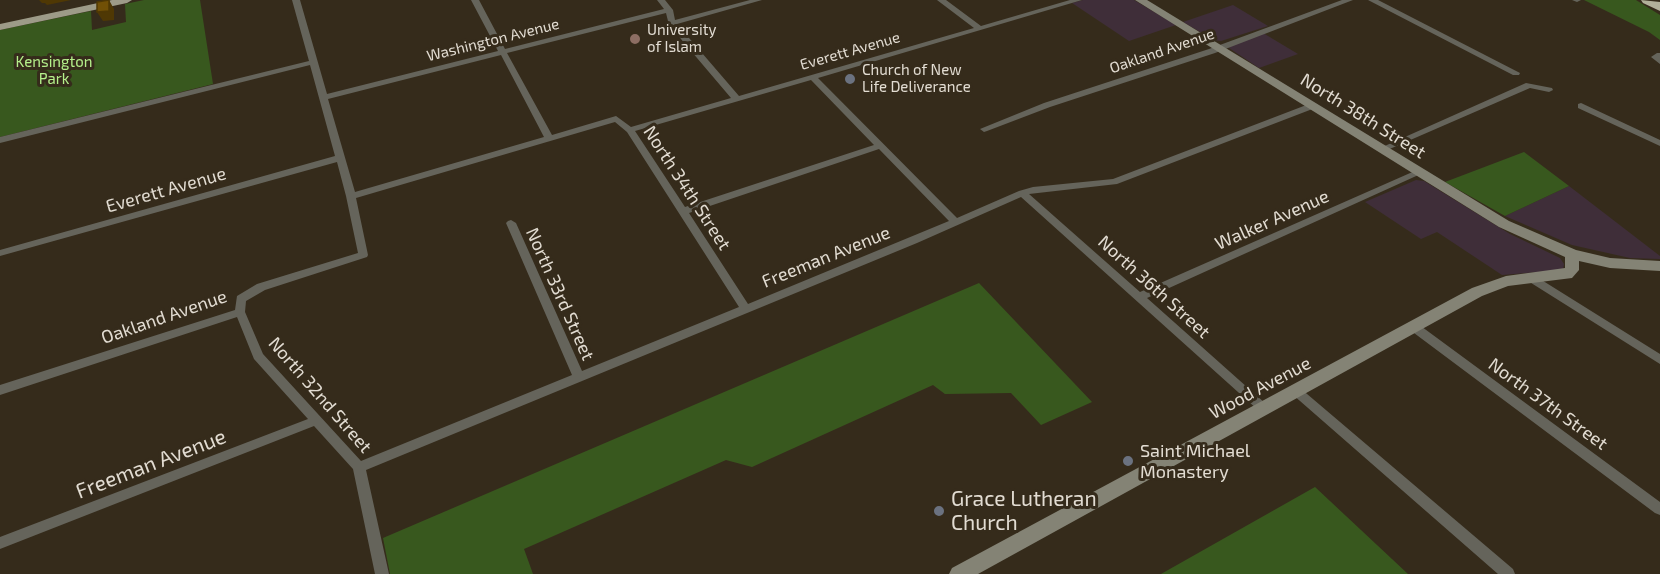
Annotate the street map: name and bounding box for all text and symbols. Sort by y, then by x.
street label: Washington Avenue [425,15,561,65]
place label: University of Islam [647,21,716,56]
street label: Oakland Avenue [1107,25,1217,77]
street label: Everett Avenue [798,28,902,74]
marker: University of Islam [628,32,642,46]
park label: Kensington Park [16,53,92,88]
place label: Church of New Life Deliverance [862,61,971,96]
street label: North 38th Street [1296,69,1430,163]
marker: Church of New Life Deliverance [843,72,857,86]
street label: North 34th Street [639,122,735,254]
street label: Everett Avenue [103,163,229,217]
street label: Walker Avenue [1212,185,1332,255]
street label: Freeman Avenue [759,221,893,293]
street label: North 33rd Street [521,224,599,364]
street label: North 36th Street [1094,231,1214,343]
street label: Oakland Avenue [98,285,230,349]
street label: North 32nd Street [264,333,376,457]
street label: Wood Avenue [1206,352,1314,424]
street label: North 37th Street [1484,354,1612,454]
street label: Freeman Avenue [72,424,230,504]
place label: Saint Michael Monastery [1140,440,1250,482]
marker: Saint Michael Monastery [1121,454,1135,468]
place label: Grace Lutheran Church [951,486,1097,536]
marker: Grace Lutheran Church [932,504,946,518]

